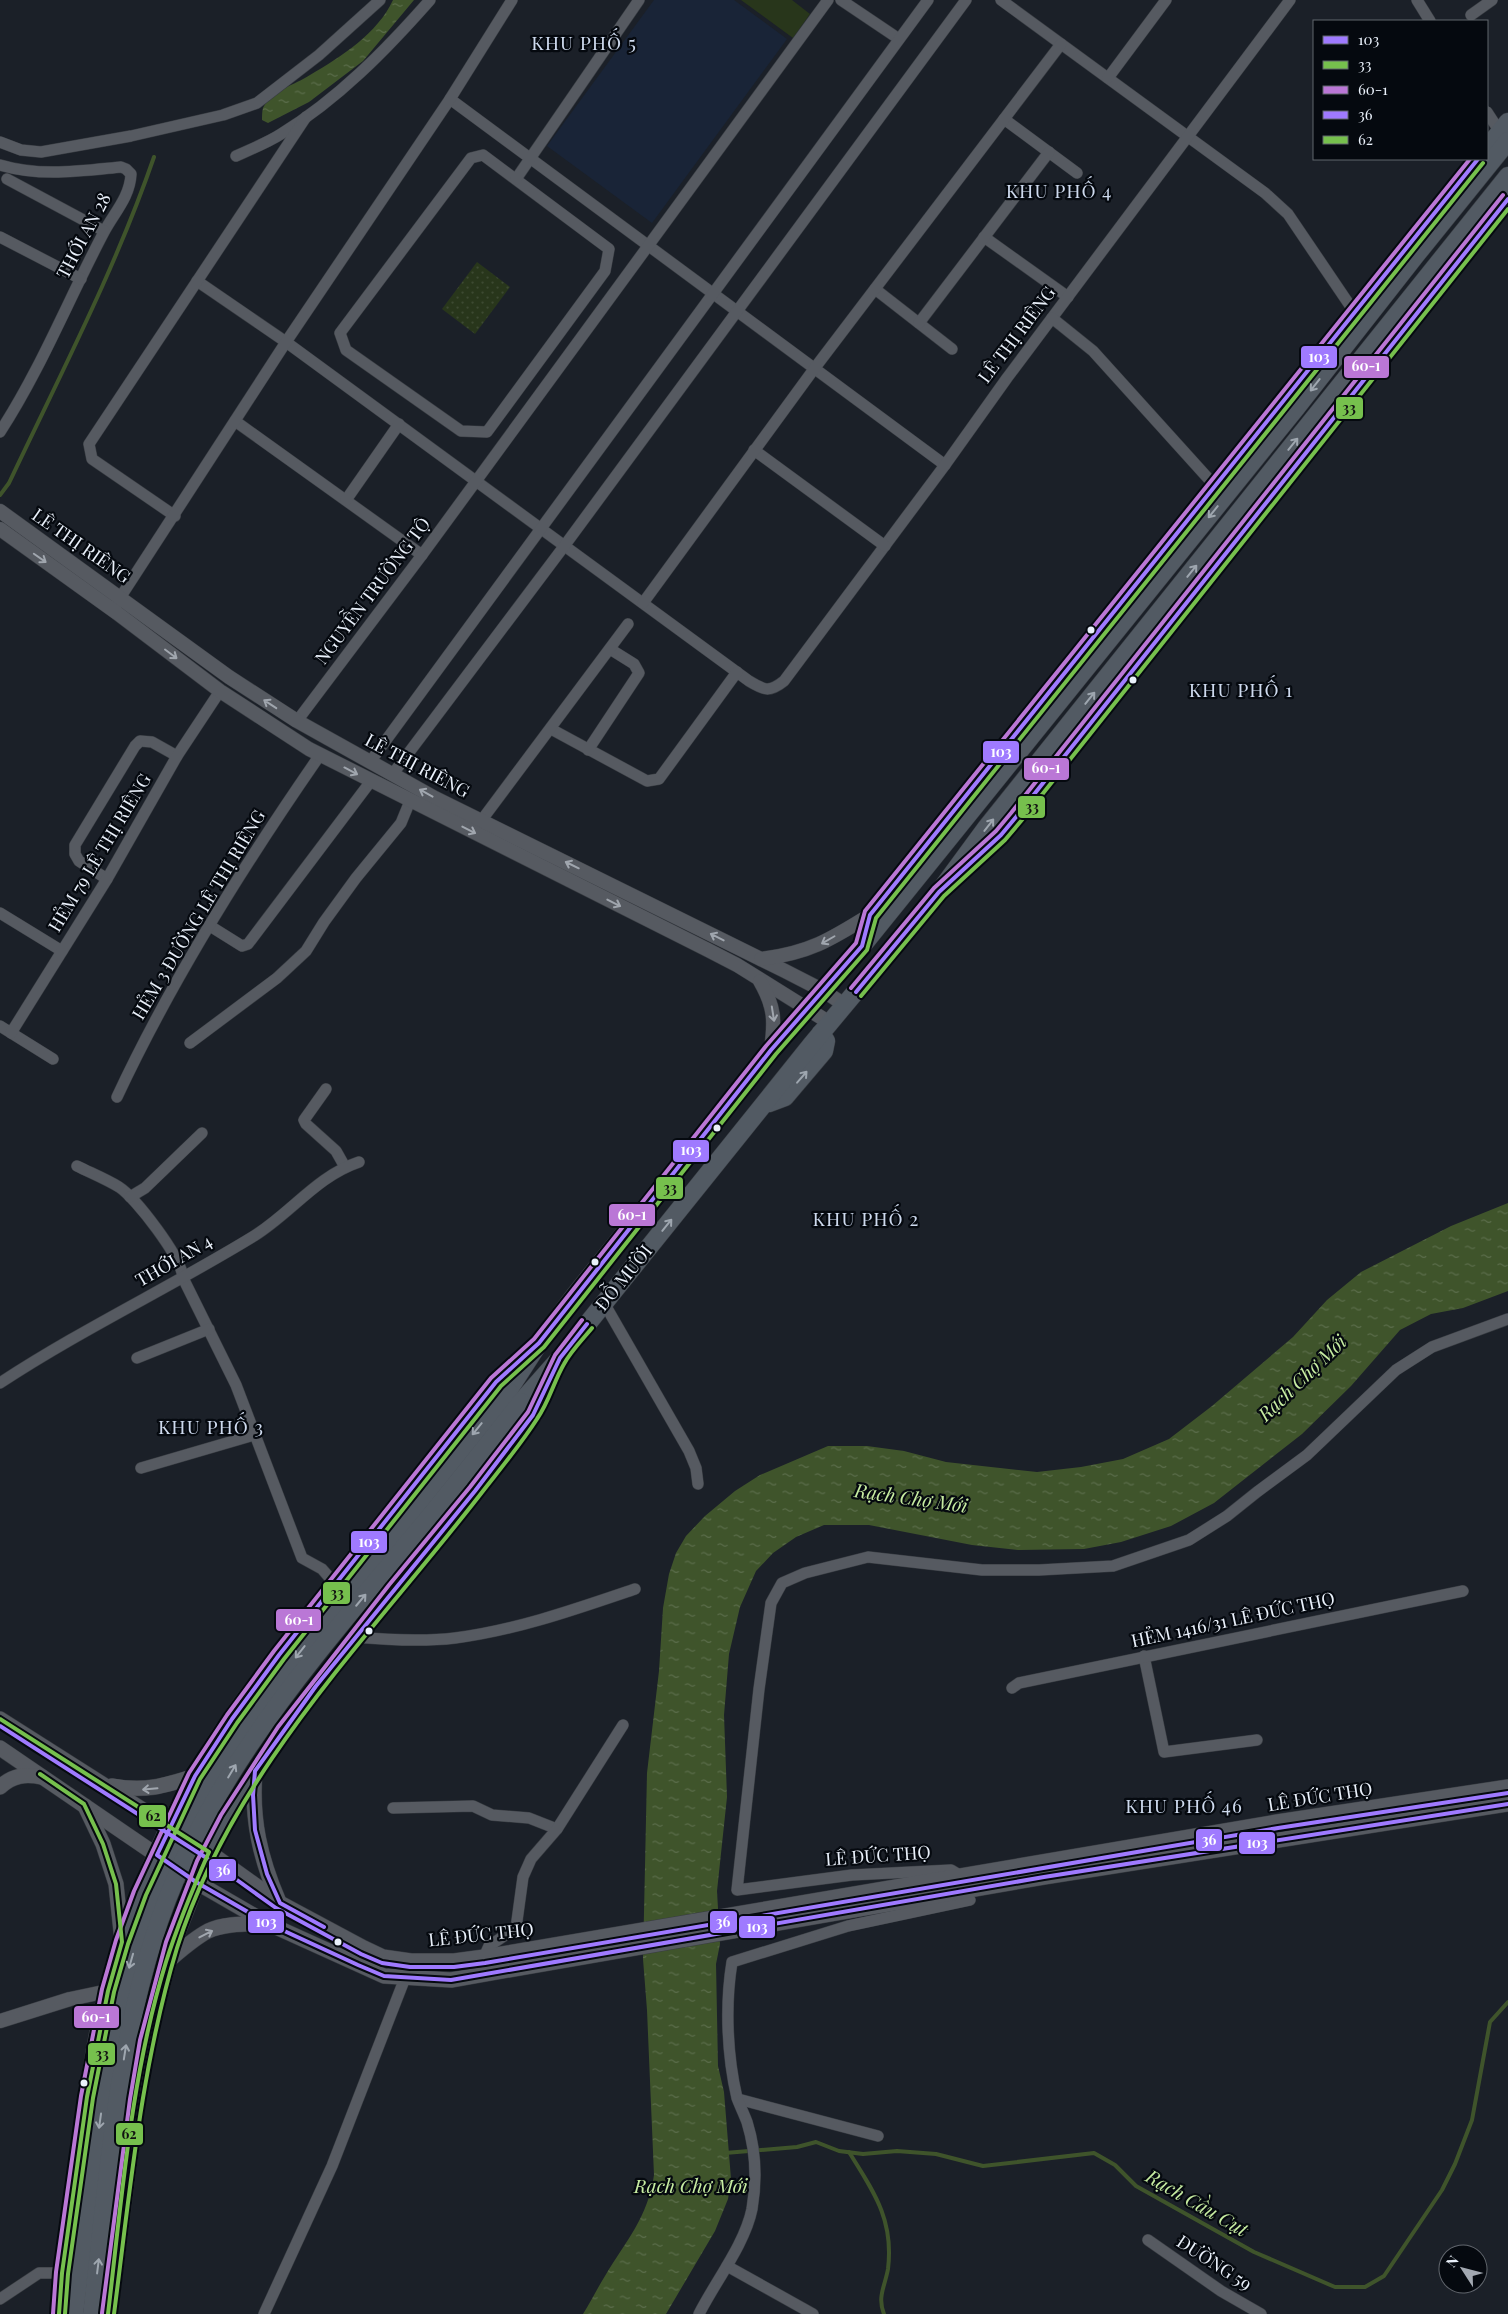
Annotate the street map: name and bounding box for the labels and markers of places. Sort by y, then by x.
unlabelled marker [1086,625,1096,635]
unlabelled marker [1128,675,1138,685]
unlabelled marker [712,1123,722,1133]
unlabelled marker [590,1257,600,1267]
unlabelled marker [364,1626,374,1636]
unlabelled marker [333,1937,343,1947]
unlabelled marker [79,2078,89,2088]

